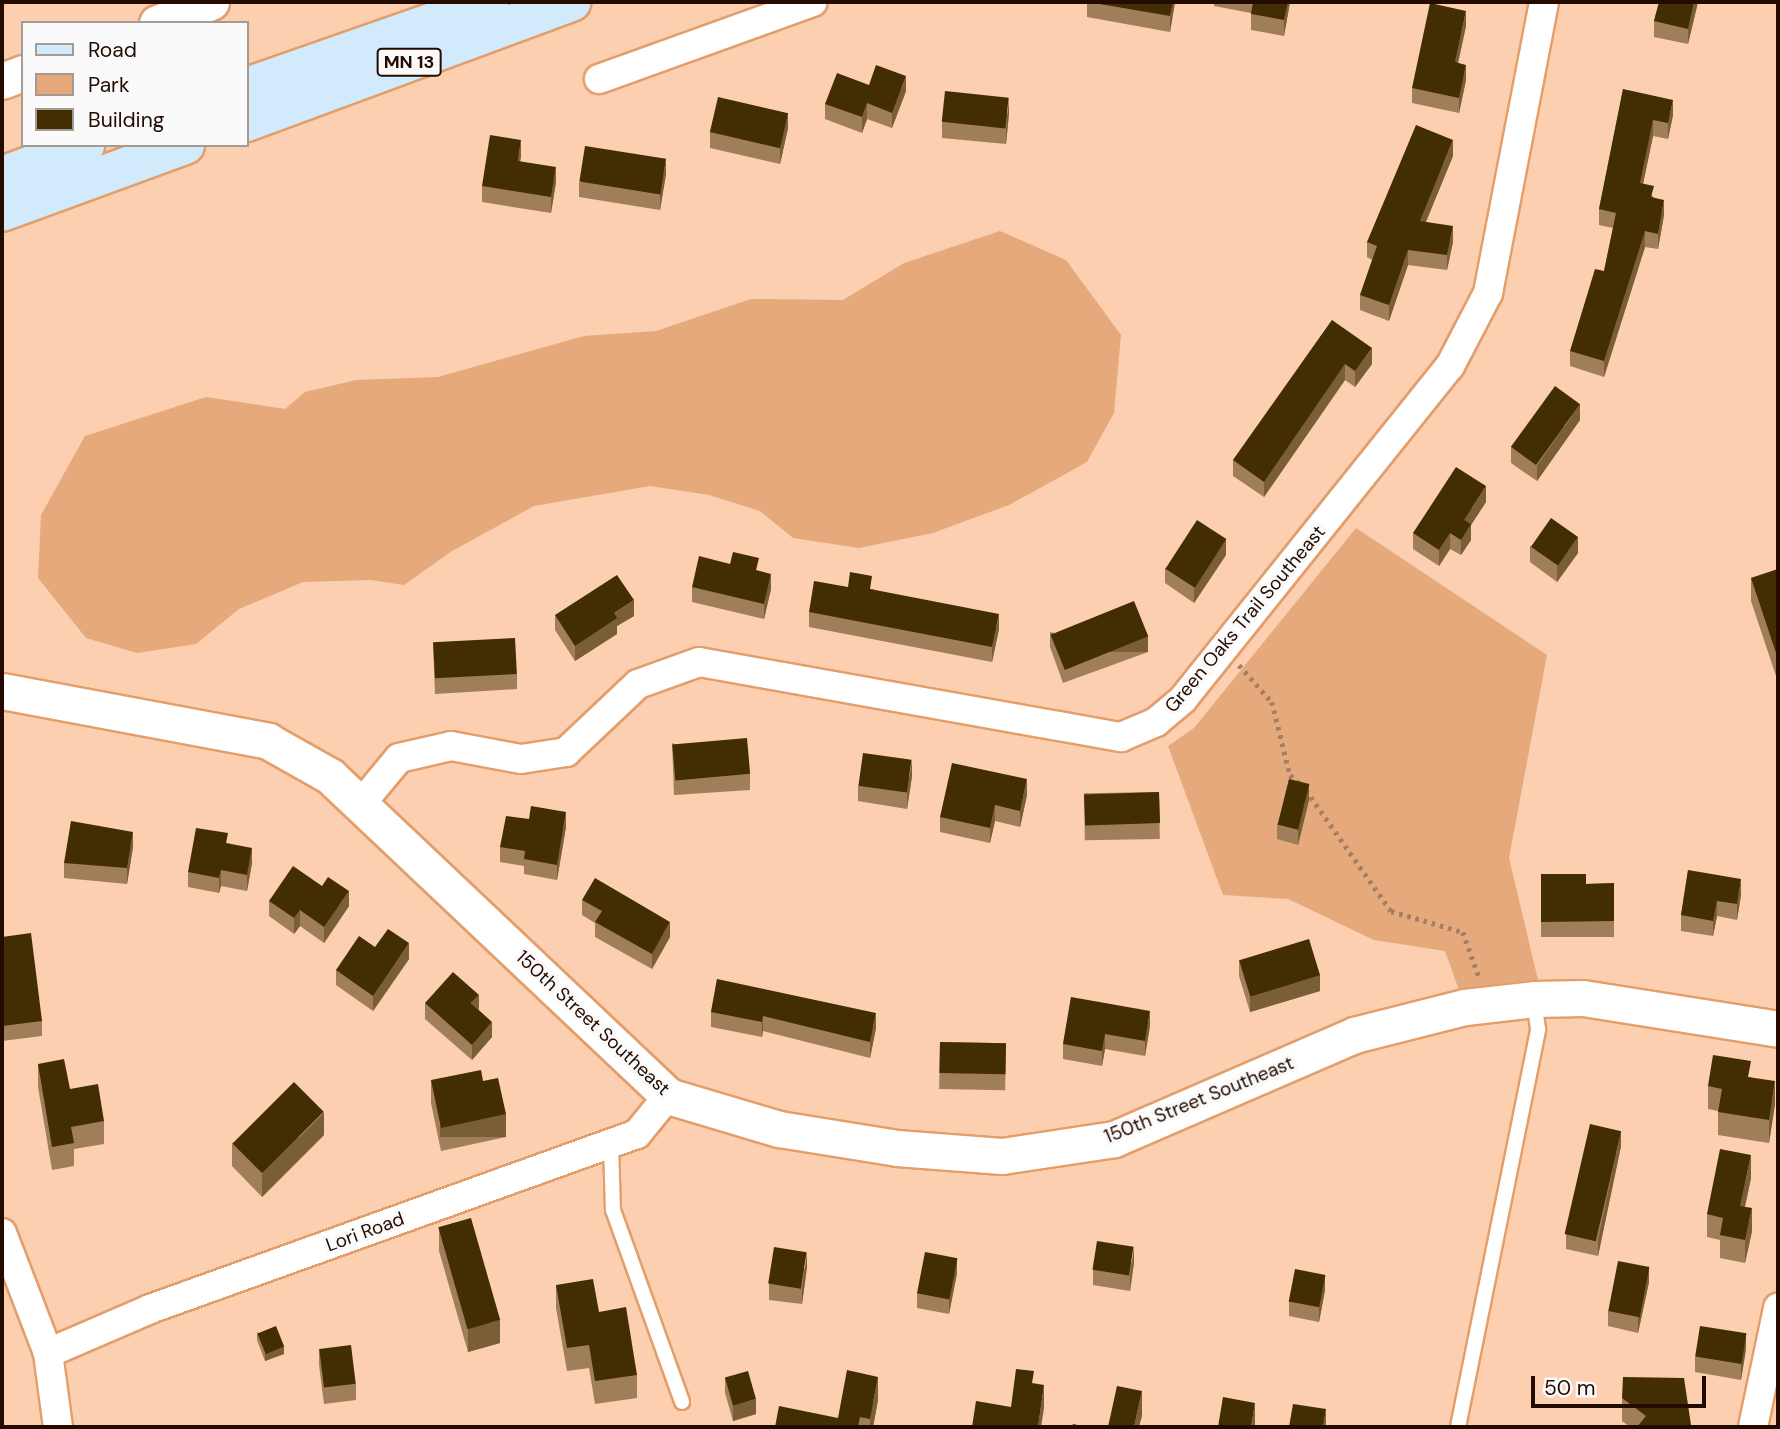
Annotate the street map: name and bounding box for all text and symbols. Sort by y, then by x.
legend [21,21,248,147]
text: Road [88,36,137,64]
road number: MN 13 [376,48,442,76]
text: Park [88,71,129,99]
text: Building [88,106,164,134]
street label: Green Oaks Trail Southeast [1160,521,1330,717]
street label: 150th Street Southeast [511,946,675,1100]
street label: 150th Street Southeast [1101,1052,1297,1148]
street label: Lori Road [323,1207,407,1257]
scale bar [1535,1362,1710,1406]
text: 50 m [1544,1374,1595,1402]

